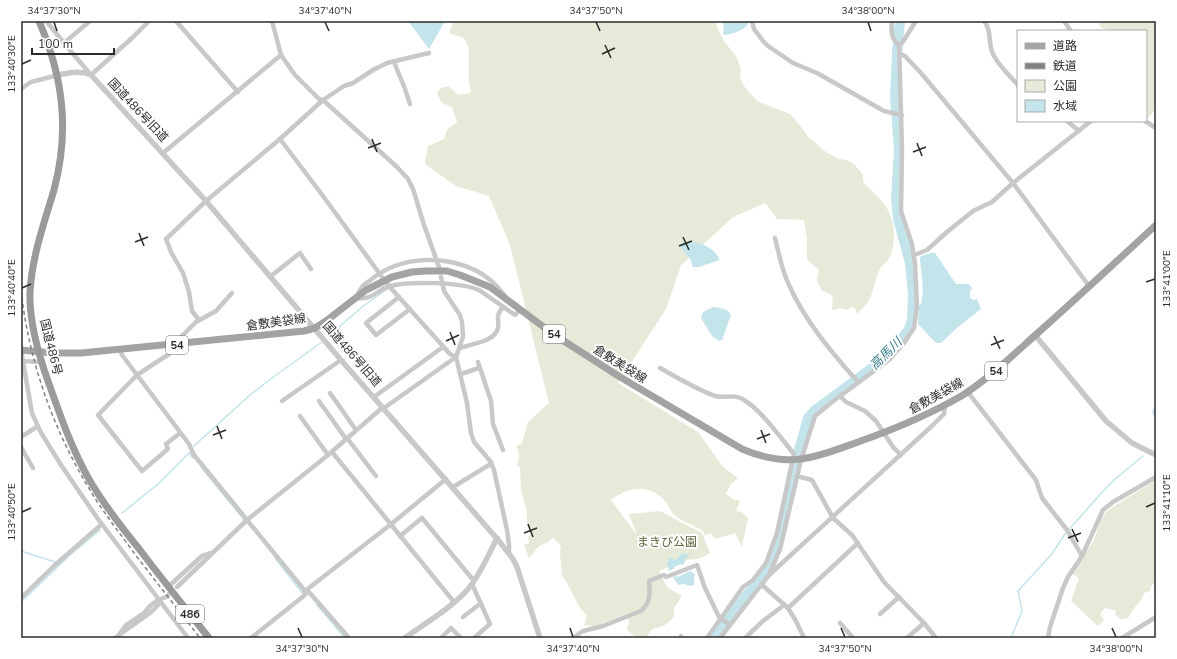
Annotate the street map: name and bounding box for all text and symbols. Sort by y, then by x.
text: 34°37'30"N [27,4,81,18]
text: 34°37'40"N [298,4,352,18]
text: 34°37'50"N [569,4,623,18]
text: 34°38'00"N [841,4,895,18]
scale bar [32,30,114,56]
legend [1017,30,1147,122]
text: 133°40'30"E [5,35,19,93]
text: 100 m [38,36,73,52]
text: 道路 [1053,38,1077,54]
text: 鉄道 [1053,58,1077,74]
street label: 国道486号旧道 [104,75,172,145]
text: 公園 [1053,78,1077,94]
text: 水域 [1053,98,1077,114]
text: 133°41'00"E [1160,250,1174,308]
text: 133°40'40"E [5,259,19,317]
street label: 倉敷美袋線 [245,310,307,334]
street label: 国道486号 [36,317,66,377]
street label: 国道486号旧道 [319,318,385,390]
road number: 54 [543,325,565,343]
water label: 高馬川 [866,332,908,374]
road number: 54 [166,336,188,354]
street label: 倉敷美袋線 [590,341,650,387]
road number: 54 [985,362,1007,380]
street label: 倉敷美袋線 [906,374,966,418]
text: 133°41'10"E [1160,474,1174,532]
text: 133°40'50"E [5,483,19,541]
park label: まきび公園 [637,534,697,550]
road number: 486 [176,605,204,623]
text: 34°37'30"N [275,642,329,656]
text: 34°37'40"N [546,642,600,656]
text: 34°37'50"N [818,642,872,656]
text: 34°38'00"N [1089,642,1143,656]

